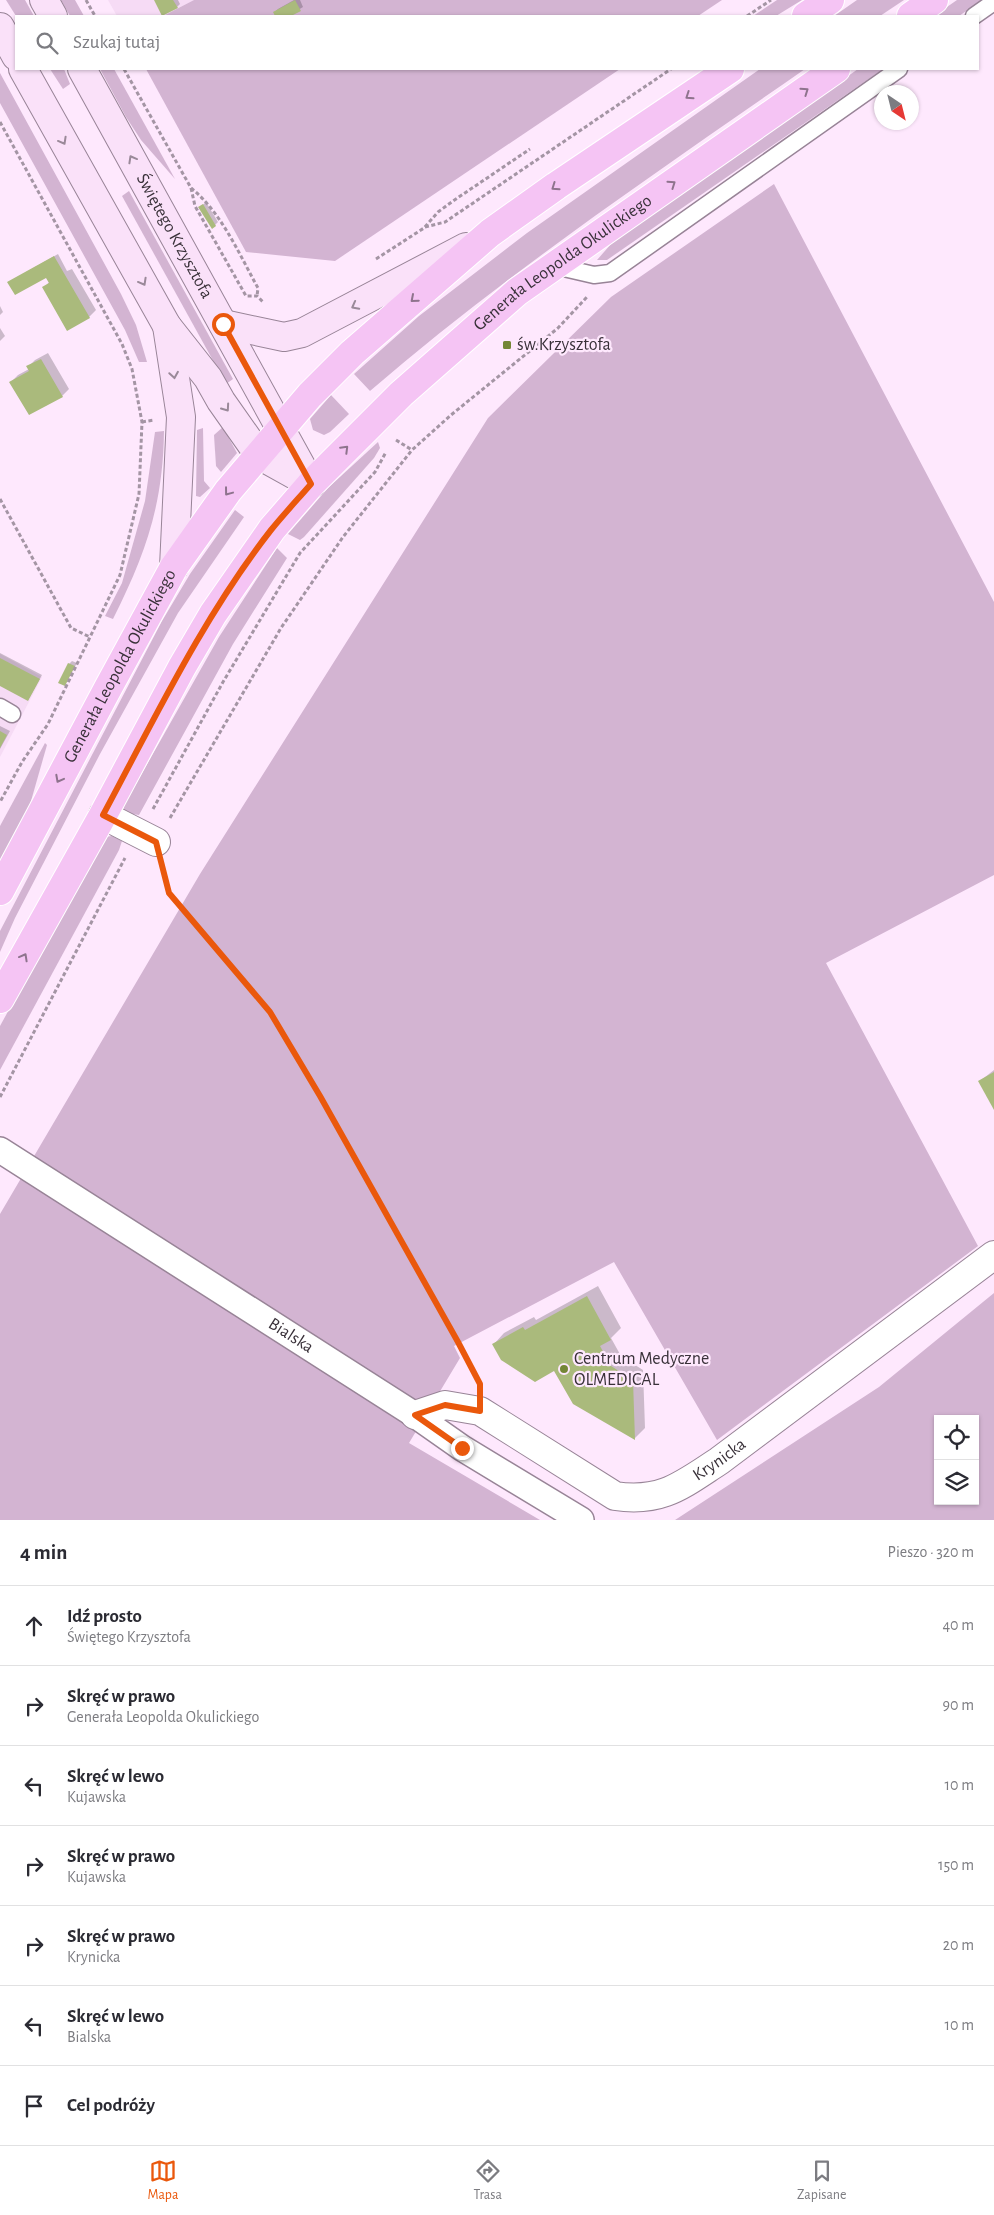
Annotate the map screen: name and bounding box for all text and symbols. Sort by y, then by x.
search box [15,15,979,70]
icon: search [33,29,61,57]
text: Szukaj tutaj [73,33,160,52]
north arrow [874,85,919,130]
one-way arrow [799,88,809,97]
one-way arrow [686,90,695,99]
one-way arrow [57,135,67,144]
one-way arrow [128,155,138,164]
street label: Świętego Krzysztofa [133,169,216,302]
one-way arrow [551,181,561,190]
one-way arrow [666,181,675,190]
street label: Generała Leopolda Okulickiego [470,191,656,335]
one-way arrow [136,277,146,286]
one-way arrow [411,294,420,303]
one-way arrow [351,300,360,310]
route start [212,313,235,336]
place label: św.Krzysztofa [517,336,611,354]
marker: św.Krzysztofa [501,339,513,351]
one-way arrow [168,371,179,379]
one-way arrow [220,403,229,412]
one-way arrow [339,446,348,455]
one-way arrow [225,486,234,496]
street label: Generała Leopolda Okulickiego [61,566,180,766]
one-way arrow [55,774,65,783]
one-way arrow [17,953,27,962]
street label: Bialska [265,1315,317,1357]
place label: Centrum Medyczne OLMEDICAL [574,1350,709,1389]
marker: Centrum Medyczne OLMEDICAL [558,1363,570,1375]
map controls [934,1415,979,1505]
button: locate [934,1415,979,1460]
street label: Krynicka [690,1435,749,1485]
route end [451,1437,474,1460]
button: layers [934,1460,979,1505]
text: 4 min [20,1542,67,1563]
text: Pieszo · 320 m [888,1544,974,1560]
text: Idź prosto [67,1607,142,1626]
icon: ahead [20,1612,48,1640]
text: 40 m [942,1617,974,1633]
text: Świętego Krzysztofa [67,1629,191,1645]
text: Skręć w prawo [67,1687,175,1706]
icon: right [20,1692,48,1720]
text: 90 m [943,1697,974,1713]
text: Generała Leopolda Okulickiego [67,1709,259,1725]
text: Skręć w lewo [67,1767,164,1786]
icon: left [20,1772,48,1800]
text: 10 m [945,1777,974,1793]
text: Kujawska [67,1789,126,1805]
text: Skręć w prawo [67,1847,175,1866]
icon: right [20,1852,48,1880]
text: 150 m [938,1857,974,1873]
text: Kujawska [67,1869,126,1885]
text: Skręć w prawo [67,1927,175,1946]
icon: right [20,1932,48,1960]
text: 20 m [943,1937,974,1953]
text: Krynicka [67,1949,120,1965]
text: Skręć w lewo [67,2007,164,2026]
icon: left [20,2012,48,2040]
text: 10 m [945,2017,974,2033]
text: Bialska [67,2029,111,2045]
icon: arrive [20,2092,48,2120]
text: Cel podróży [67,2096,155,2115]
tab: Mapa [148,2157,178,2204]
tab: Trasa [473,2157,502,2204]
tab: Zapisane [797,2157,847,2204]

